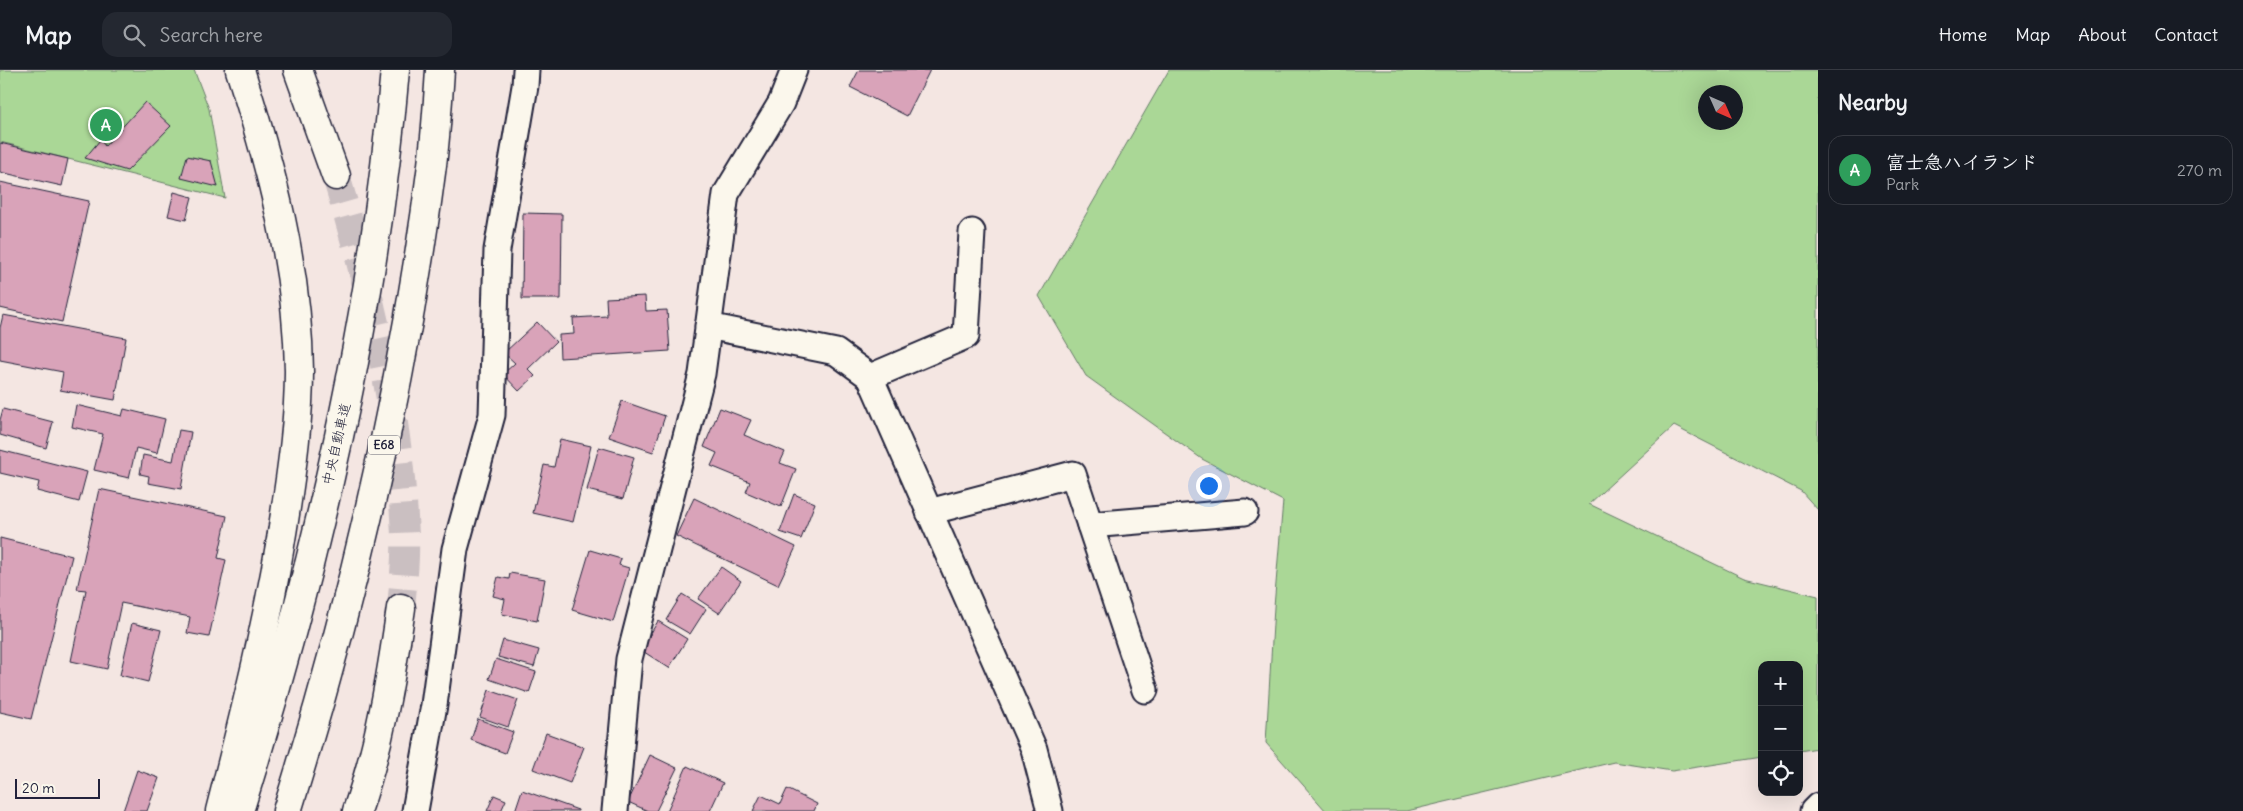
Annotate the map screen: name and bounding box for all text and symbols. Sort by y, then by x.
search box [102,12,452,57]
text: Map [25,20,72,50]
icon: search [120,21,148,49]
text: Search here [160,23,263,47]
text: Home [1939,23,1987,46]
text: Map [2015,23,2050,46]
text: About [2078,23,2126,46]
text: Contact [2154,23,2218,46]
north arrow [1698,85,1743,130]
text: Nearby [1838,89,1908,116]
pin: A [90,106,122,144]
text: 富士急ハイランド [1886,150,2038,174]
text: A [1850,160,1860,180]
text: 270 m [2177,160,2222,180]
text: Park [1886,174,1919,194]
street label: 中央自動車道 [318,401,354,487]
road number: E68 [368,436,400,454]
your location [1196,473,1222,499]
map controls [1758,661,1803,796]
button: + [1758,661,1803,706]
button: − [1758,706,1803,751]
button: locate [1758,751,1803,796]
scale bar [15,776,100,799]
text: 20 m [22,779,55,797]

